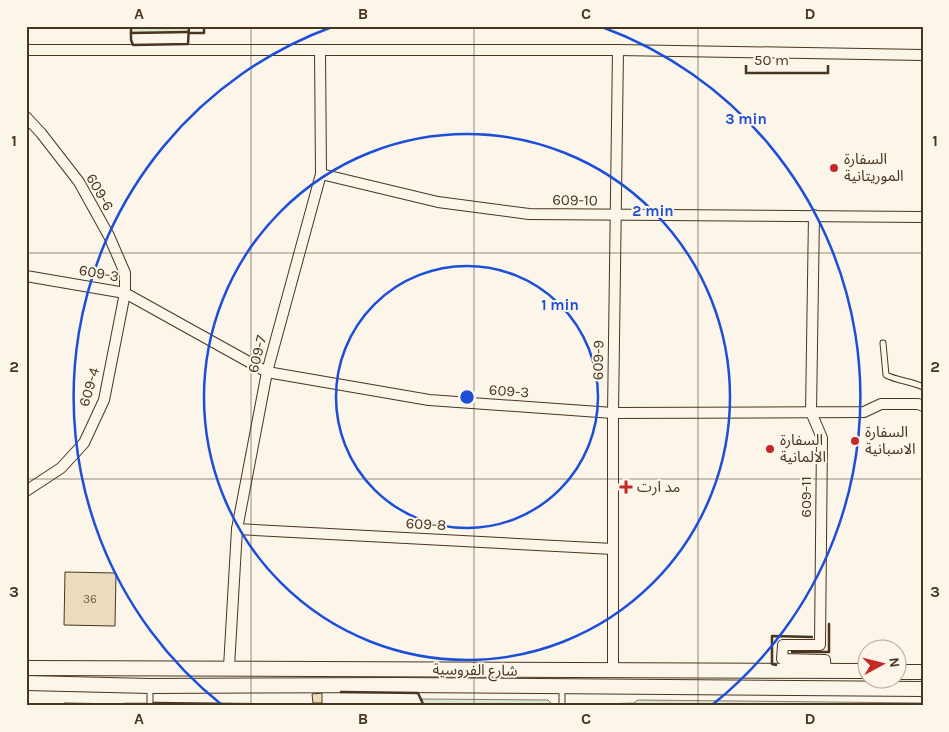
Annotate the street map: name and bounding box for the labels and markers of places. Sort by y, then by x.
place label: السفارة الموريتانية [844,150,904,185]
marker: السفارة الموريتانية [828,162,840,174]
centre of rings [458,388,476,406]
place label: السفارة الاسبانية [865,423,916,458]
place label: السفارة الالمانية [780,431,826,466]
marker: السفارة الاسبانية [849,435,861,447]
marker: السفارة الالمانية [764,443,776,455]
place label: مد ارت [637,478,680,496]
marker: مد ارت [619,480,633,494]

